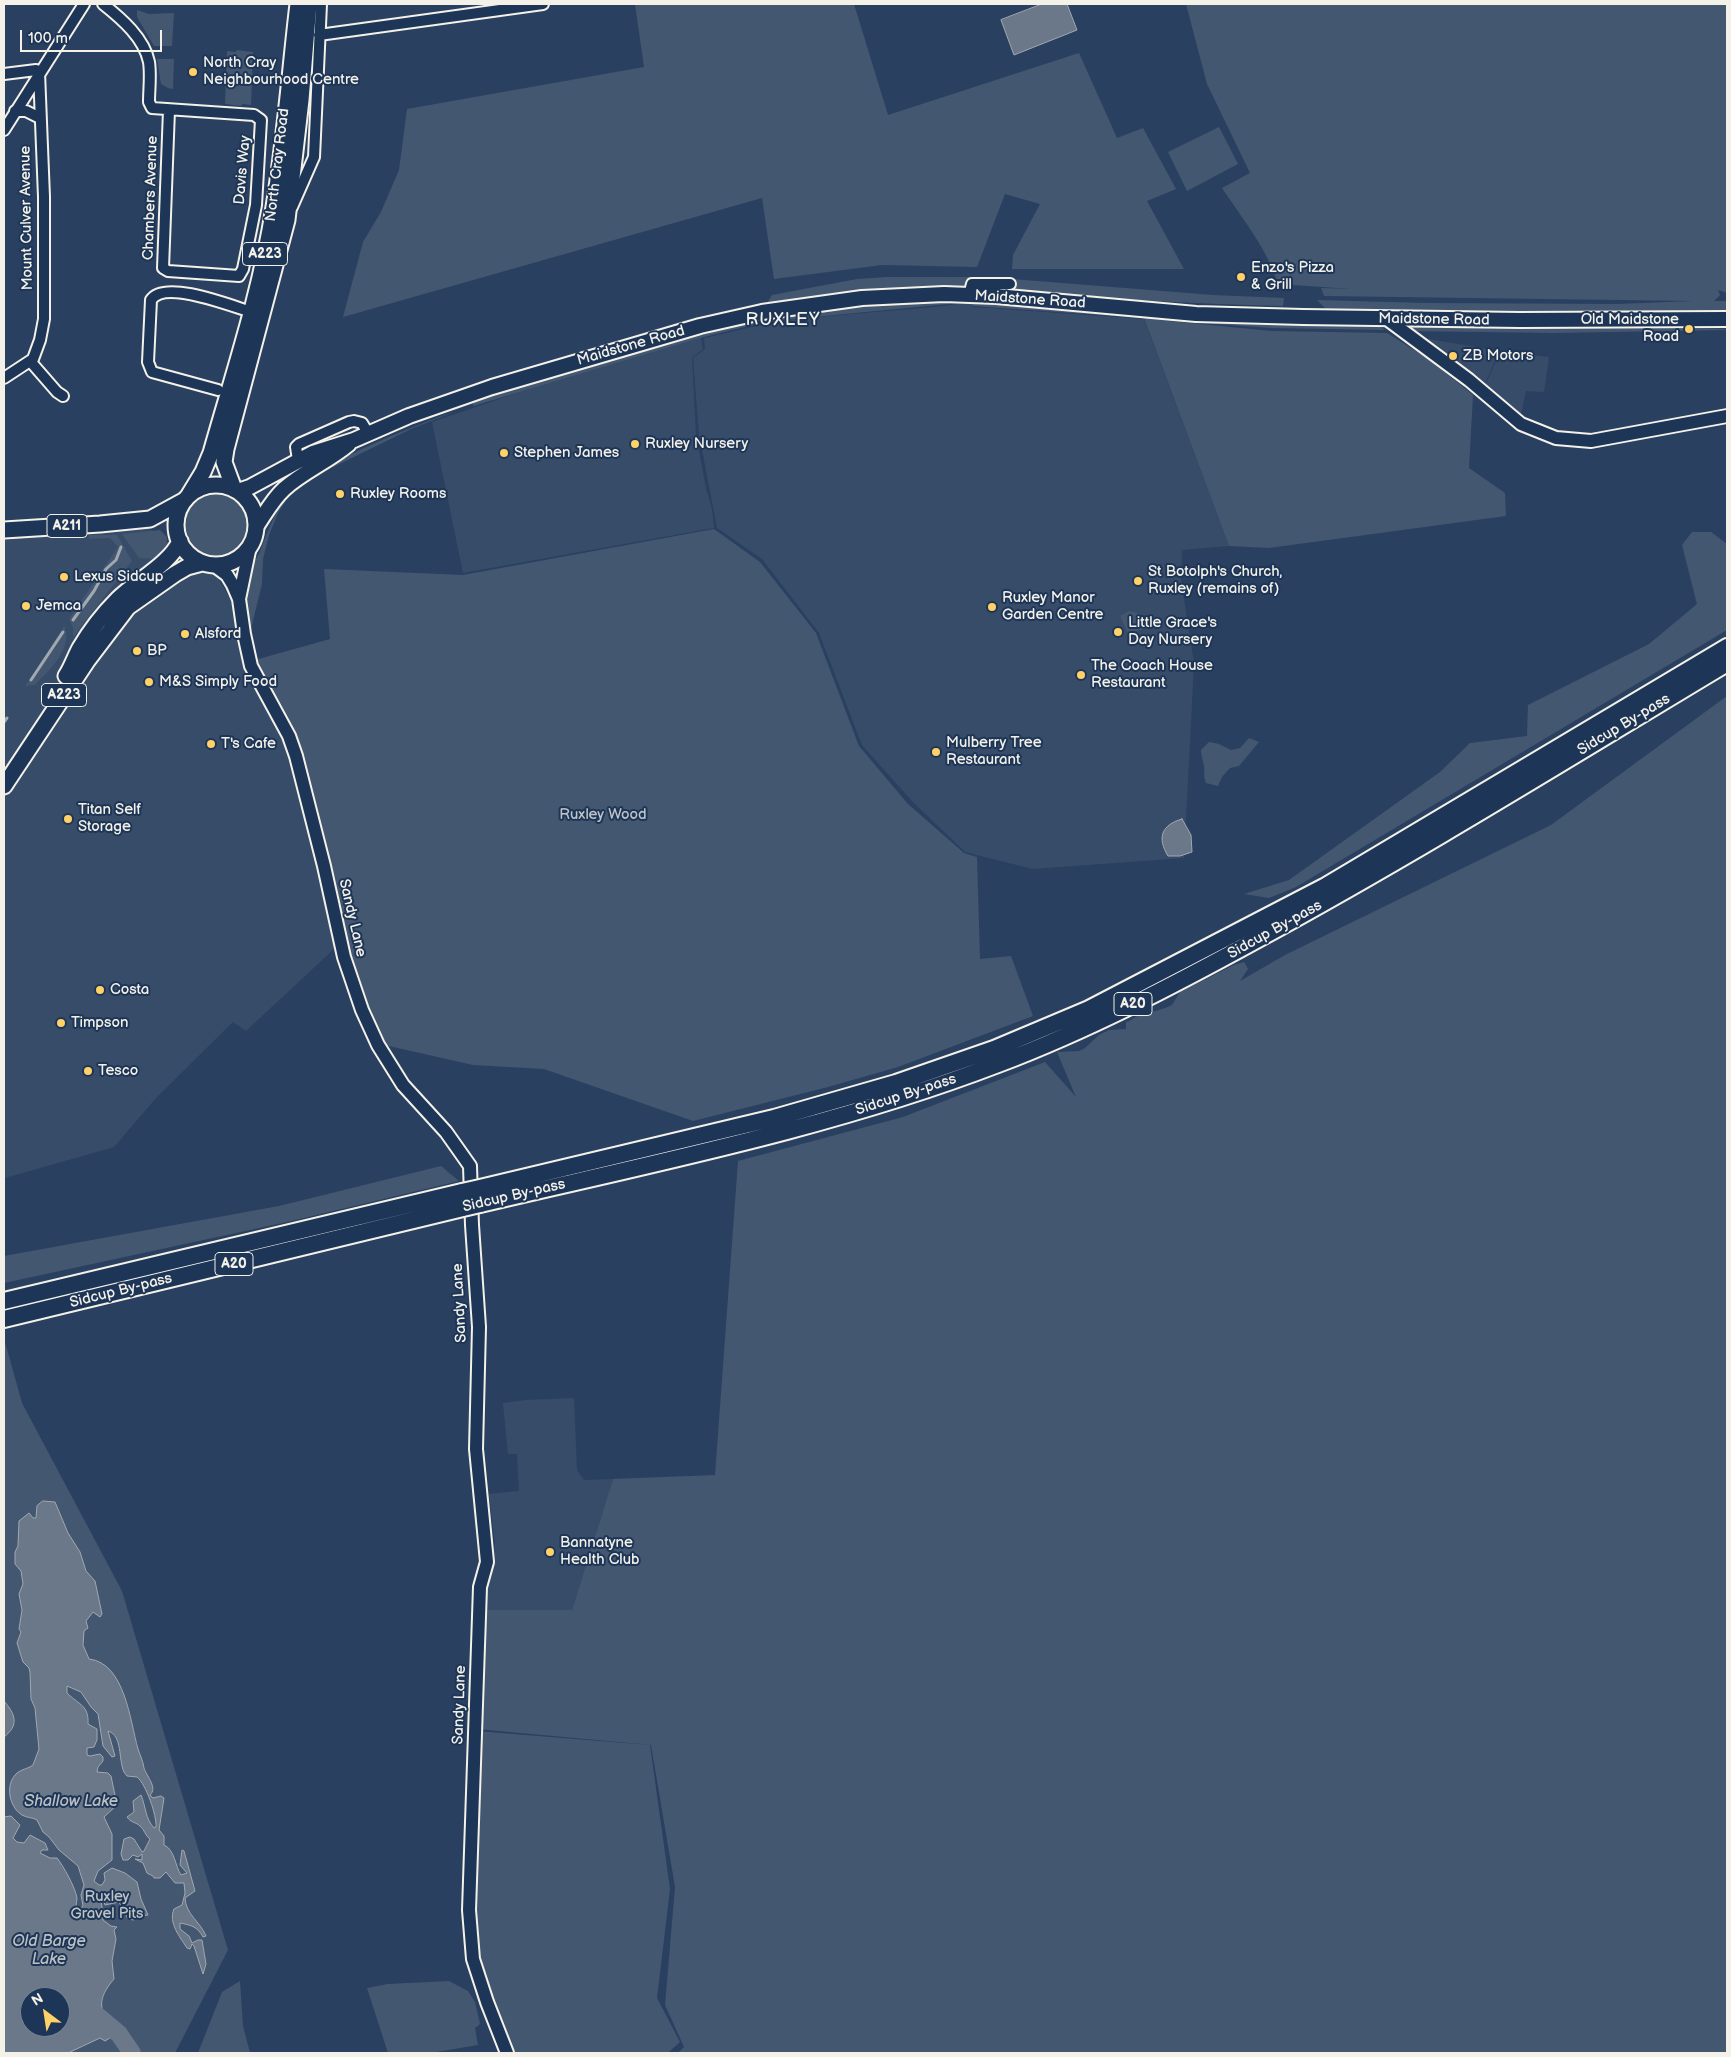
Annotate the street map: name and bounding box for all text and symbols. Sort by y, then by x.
scale bar [22,20,165,52]
text: 100 m [28,29,68,48]
place label: North Cray Neighbourhood Centre [203,54,359,89]
marker: North Cray Neighbourhood Centre [187,66,199,78]
street label: North Cray Road [262,107,294,223]
street label: Chambers Avenue [140,135,162,261]
street label: Davis Way [231,135,255,205]
street label: Mount Culver Avenue [17,145,37,291]
road number: A223 [242,242,288,266]
place label: Enzo's Pizza & Grill [1251,259,1334,294]
marker: Enzo's Pizza & Grill [1235,271,1247,283]
street label: Maidstone Road [974,287,1086,313]
district label: RUXLEY [745,309,821,331]
street label: Maidstone Road [1378,310,1490,330]
place label: Old Maidstone Road [1581,311,1679,346]
street label: Maidstone Road [575,322,687,370]
marker: Old Maidstone Road [1683,323,1695,335]
place label: ZB Motors [1463,347,1533,365]
marker: ZB Motors [1447,350,1459,362]
place label: Ruxley Nursery [645,435,748,453]
marker: Ruxley Nursery [629,438,641,450]
place label: Stephen James [514,444,619,462]
marker: Stephen James [498,447,510,459]
place label: Ruxley Rooms [350,485,446,503]
marker: Ruxley Rooms [334,488,346,500]
road number: A211 [47,514,87,538]
place label: St Botolph's Church, Ruxley (remains of) [1148,563,1282,598]
place label: Lexus Sidcup [74,568,164,586]
marker: Lexus Sidcup [58,571,70,583]
marker: St Botolph's Church, Ruxley (remains of) [1132,575,1144,587]
place label: Ruxley Manor Garden Centre [1002,589,1103,624]
place label: Jemca [36,597,81,615]
marker: Jemca [20,600,32,612]
marker: Ruxley Manor Garden Centre [986,601,998,613]
place label: Little Grace's Day Nursery [1128,614,1217,649]
place label: Alsford [195,625,241,643]
marker: Little Grace's Day Nursery [1112,626,1124,638]
marker: Alsford [179,628,191,640]
place label: BP [147,642,167,660]
marker: BP [131,645,143,657]
place label: The Coach House Restaurant [1091,657,1213,692]
marker: The Coach House Restaurant [1075,669,1087,681]
place label: M&S Simply Food [159,673,277,691]
marker: M&S Simply Food [143,676,155,688]
road number: A223 [42,684,86,706]
street label: Sidcup By-pass [1574,690,1674,760]
place label: Mulberry Tree Restaurant [946,734,1042,769]
place label: T's Cafe [221,735,276,753]
marker: T's Cafe [205,738,217,750]
marker: Mulberry Tree Restaurant [930,746,942,758]
place label: Titan Self Storage [78,801,141,836]
park label: Ruxley Wood [559,806,647,824]
marker: Titan Self Storage [62,813,74,825]
street label: Sandy Lane [334,877,370,959]
street label: Sidcup By-pass [1225,897,1325,963]
place label: Costa [110,981,149,999]
marker: Costa [94,984,106,996]
road number: A20 [1114,992,1152,1016]
place label: Timpson [71,1014,128,1032]
marker: Timpson [55,1017,67,1029]
place label: Tesco [98,1062,138,1080]
marker: Tesco [82,1065,94,1077]
street label: Sidcup By-pass [853,1070,959,1120]
street label: Sidcup By-pass [461,1175,567,1217]
road number: A20 [215,1252,253,1276]
street label: Sandy Lane [449,1263,471,1343]
street label: Sidcup By-pass [68,1270,174,1312]
place label: Bannatyne Health Club [560,1534,639,1569]
marker: Bannatyne Health Club [544,1546,556,1558]
street label: Sandy Lane [450,1665,470,1745]
water label: Shallow Lake [24,1792,118,1812]
park label: Ruxley Gravel Pits [70,1888,144,1923]
water label: Old Barge Lake [12,1932,86,1970]
north arrow [20,1987,70,2037]
text: N [29,1990,46,2010]

